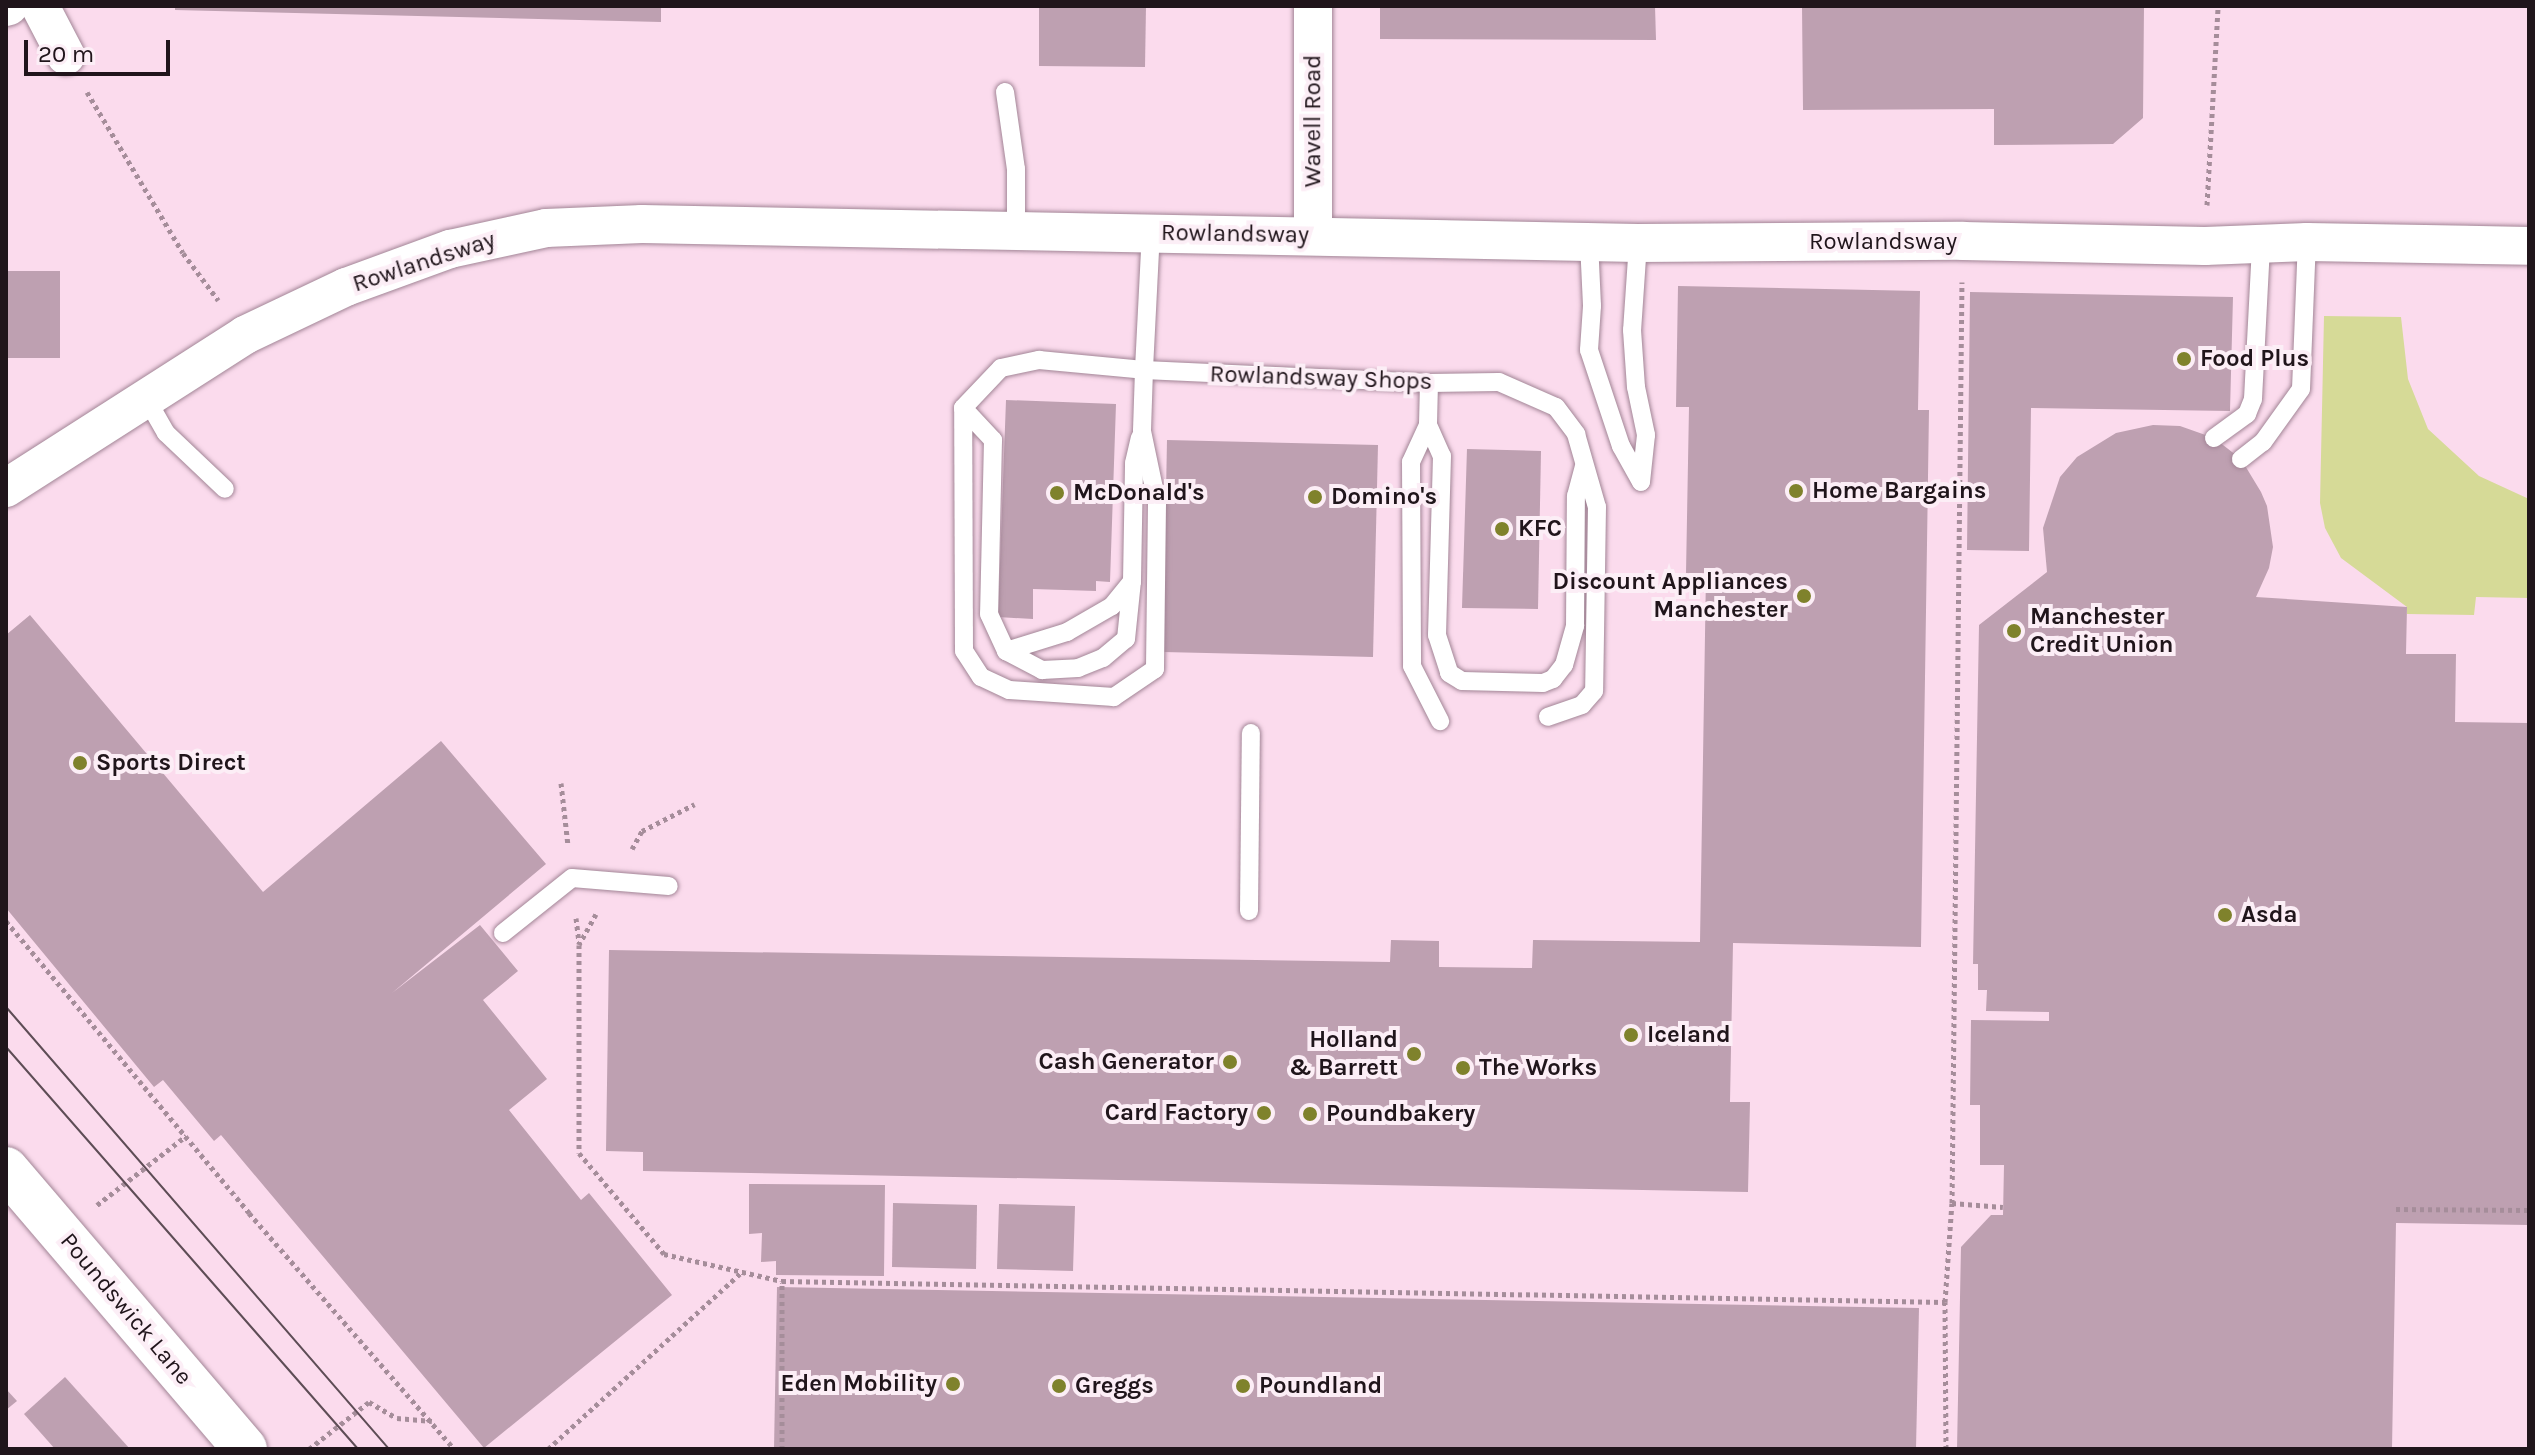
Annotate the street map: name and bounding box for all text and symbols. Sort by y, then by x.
scale bar [28,24,174,74]
text: 20 m [38,40,94,68]
street label: Wavell Road [1299,55,1327,187]
street label: Rowlandsway [1161,218,1309,250]
street label: Rowlandsway [349,225,499,299]
street label: Rowlandsway [1809,228,1957,256]
place label: Food Plus [2200,345,2309,373]
marker: Food Plus [2175,350,2193,368]
street label: Rowlandsway Shops [1209,360,1433,396]
place label: Home Bargains [1812,477,1986,505]
place label: McDonald's [1073,479,1205,507]
marker: Home Bargains [1787,482,1805,500]
place label: Domino's [1331,483,1437,511]
marker: McDonald's [1048,484,1066,502]
marker: Domino's [1306,488,1324,506]
place label: KFC [1518,515,1562,543]
marker: KFC [1493,520,1511,538]
place label: Discount Appliances Manchester [1553,568,1788,624]
marker: Discount Appliances Manchester [1795,587,1813,605]
place label: Manchester Credit Union [2030,603,2173,659]
marker: Manchester Credit Union [2005,622,2023,640]
place label: Sports Direct [96,749,246,777]
marker: Sports Direct [71,754,89,772]
place label: Asda [2241,901,2297,929]
marker: Asda [2216,906,2234,924]
place label: Iceland [1647,1021,1731,1049]
place label: Holland & Barrett [1289,1026,1398,1082]
marker: Iceland [1622,1026,1640,1044]
marker: Holland & Barrett [1405,1045,1423,1063]
place label: Cash Generator [1039,1048,1214,1076]
marker: Cash Generator [1221,1053,1239,1071]
place label: The Works [1479,1054,1597,1082]
marker: The Works [1454,1059,1472,1077]
place label: Card Factory [1105,1099,1248,1127]
place label: Poundbakery [1326,1100,1475,1128]
marker: Card Factory [1255,1104,1273,1122]
marker: Poundbakery [1301,1105,1319,1123]
street label: Poundswick Lane [54,1227,198,1391]
place label: Eden Mobility [781,1370,937,1398]
place label: Greggs [1075,1372,1154,1400]
place label: Poundland [1259,1372,1382,1400]
marker: Eden Mobility [944,1375,962,1393]
marker: Greggs [1050,1377,1068,1395]
marker: Poundland [1234,1377,1252,1395]

